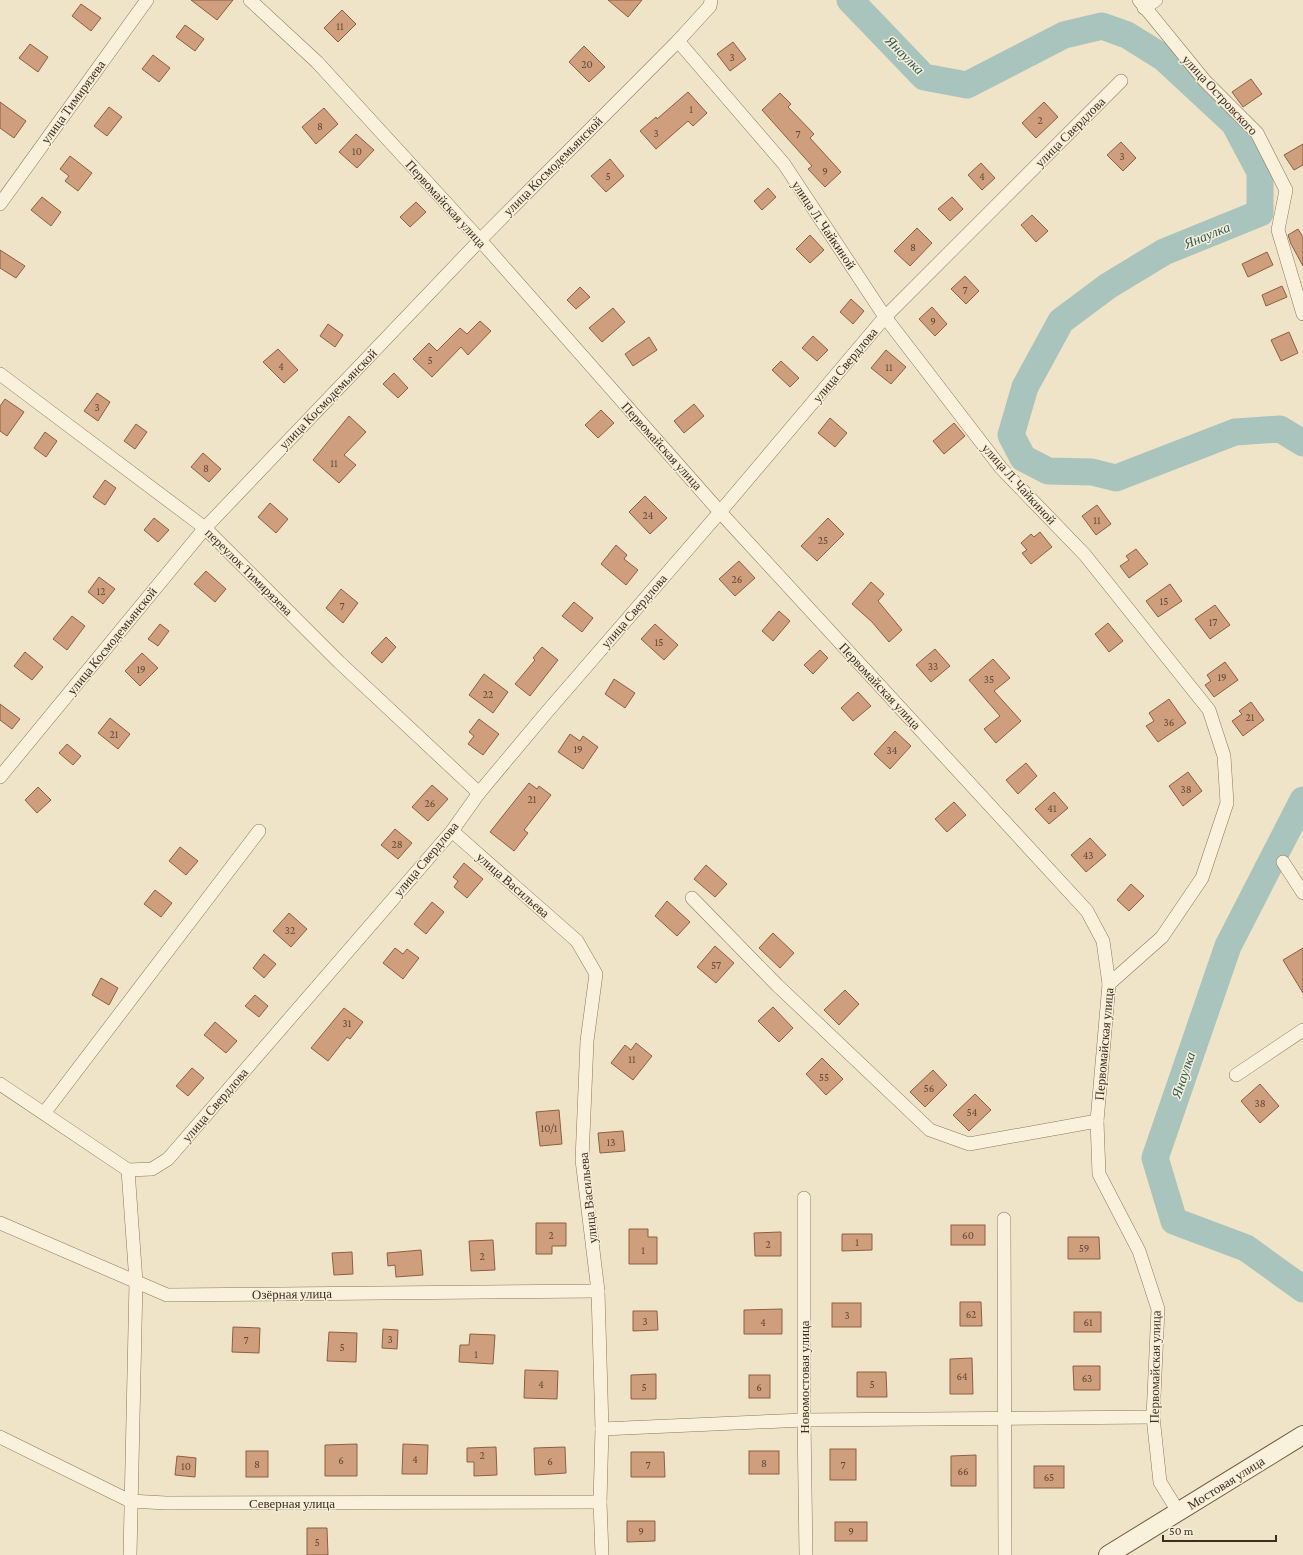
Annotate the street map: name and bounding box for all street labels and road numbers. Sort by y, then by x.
street label: улица Островского [1179,52,1261,138]
street label: улица Тимирязева [38,57,108,147]
street label: улица Свердлова [1032,94,1108,170]
street label: улица Космодемьянской [500,113,606,219]
street label: Первомайская улица [403,157,490,251]
street label: улица Л. Чайкиной [789,178,859,272]
street label: улица Свердлова [809,324,881,405]
street label: улица Космодемьянской [276,346,380,452]
street label: Первомайская улица [619,399,706,493]
street label: улица Л. Чайкиной [979,440,1059,528]
street label: переулок Тимирязева [202,525,296,619]
street label: улица Свердлова [598,571,670,651]
street label: улица Космодемьянской [64,584,160,698]
street label: Первомайская улица [836,640,924,733]
street label: улица Свердлова [390,818,462,899]
street label: улица Васильева [473,849,553,921]
street label: Первомайская улица [1092,987,1116,1101]
street label: улица Свердлова [179,1065,251,1145]
street label: улица Васильева [576,1151,600,1244]
street label: Озёрная улица [252,1286,332,1302]
street label: Первомайская улица [1147,1310,1163,1424]
street label: Новомостовая улица [797,1320,812,1434]
street label: Мостовая улица [1185,1453,1268,1513]
street label: Северная улица [249,1496,335,1511]

